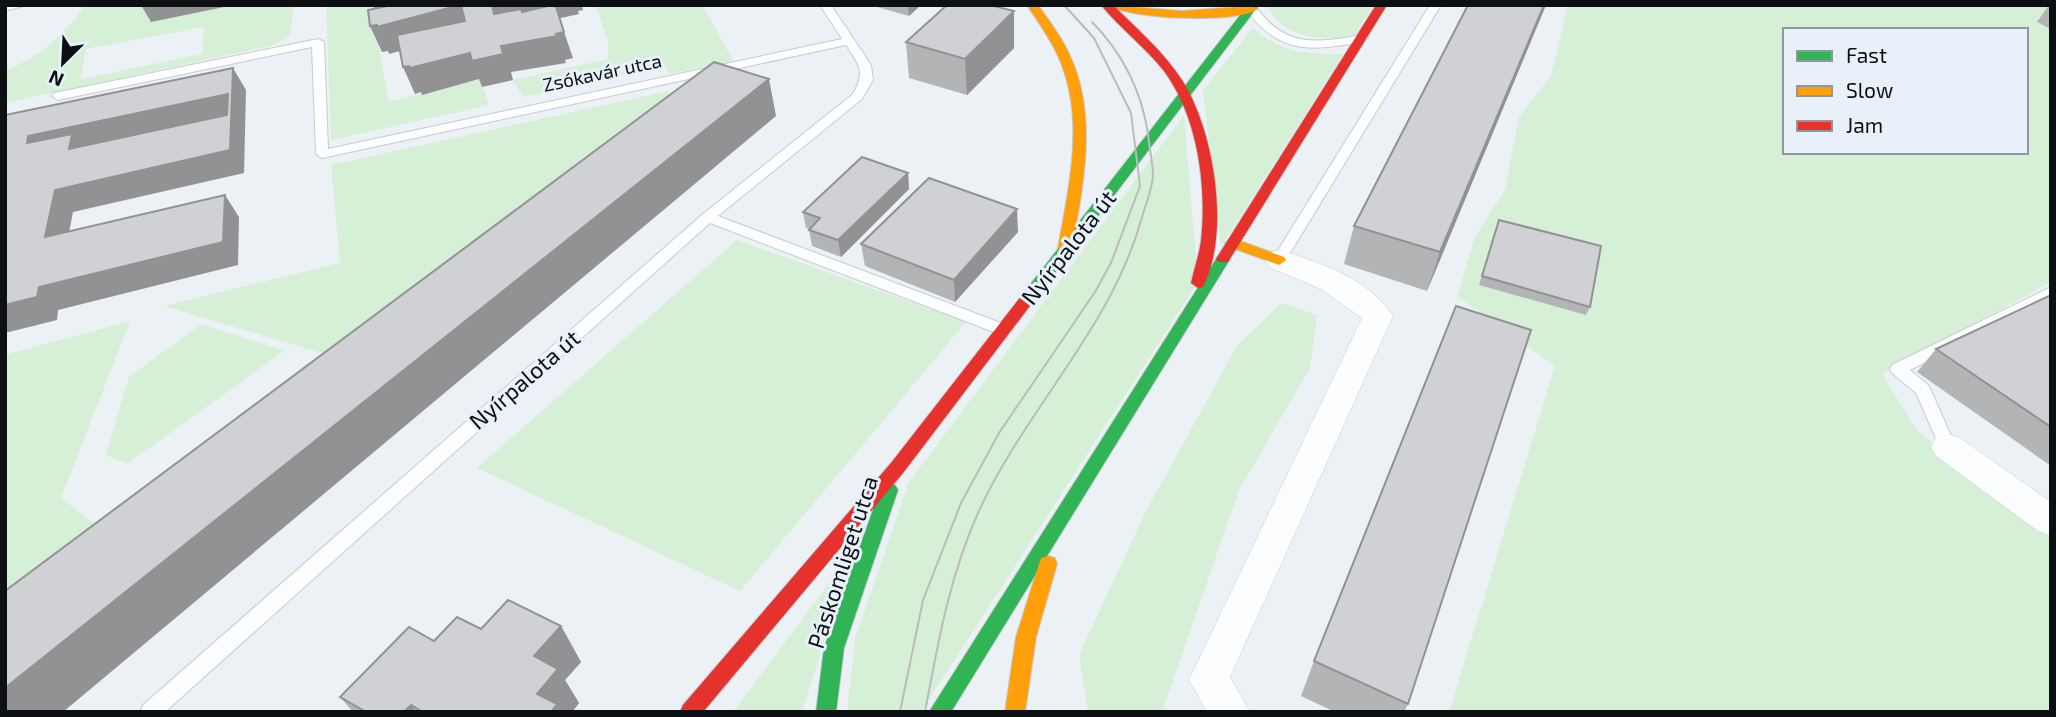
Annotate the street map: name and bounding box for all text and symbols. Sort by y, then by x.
north arrow [28,28,98,98]
legend [1783,28,2028,154]
text: Fast [1846,42,1887,67]
street label: Zsókavár utca [540,48,664,96]
text: N [45,66,67,92]
text: Slow [1846,77,1893,102]
text: Jam [1846,112,1883,137]
street label: Nyírpalota út [1015,184,1122,310]
street label: Nyírpalota út [463,323,585,435]
street label: Páskomliget utca [801,472,883,652]

